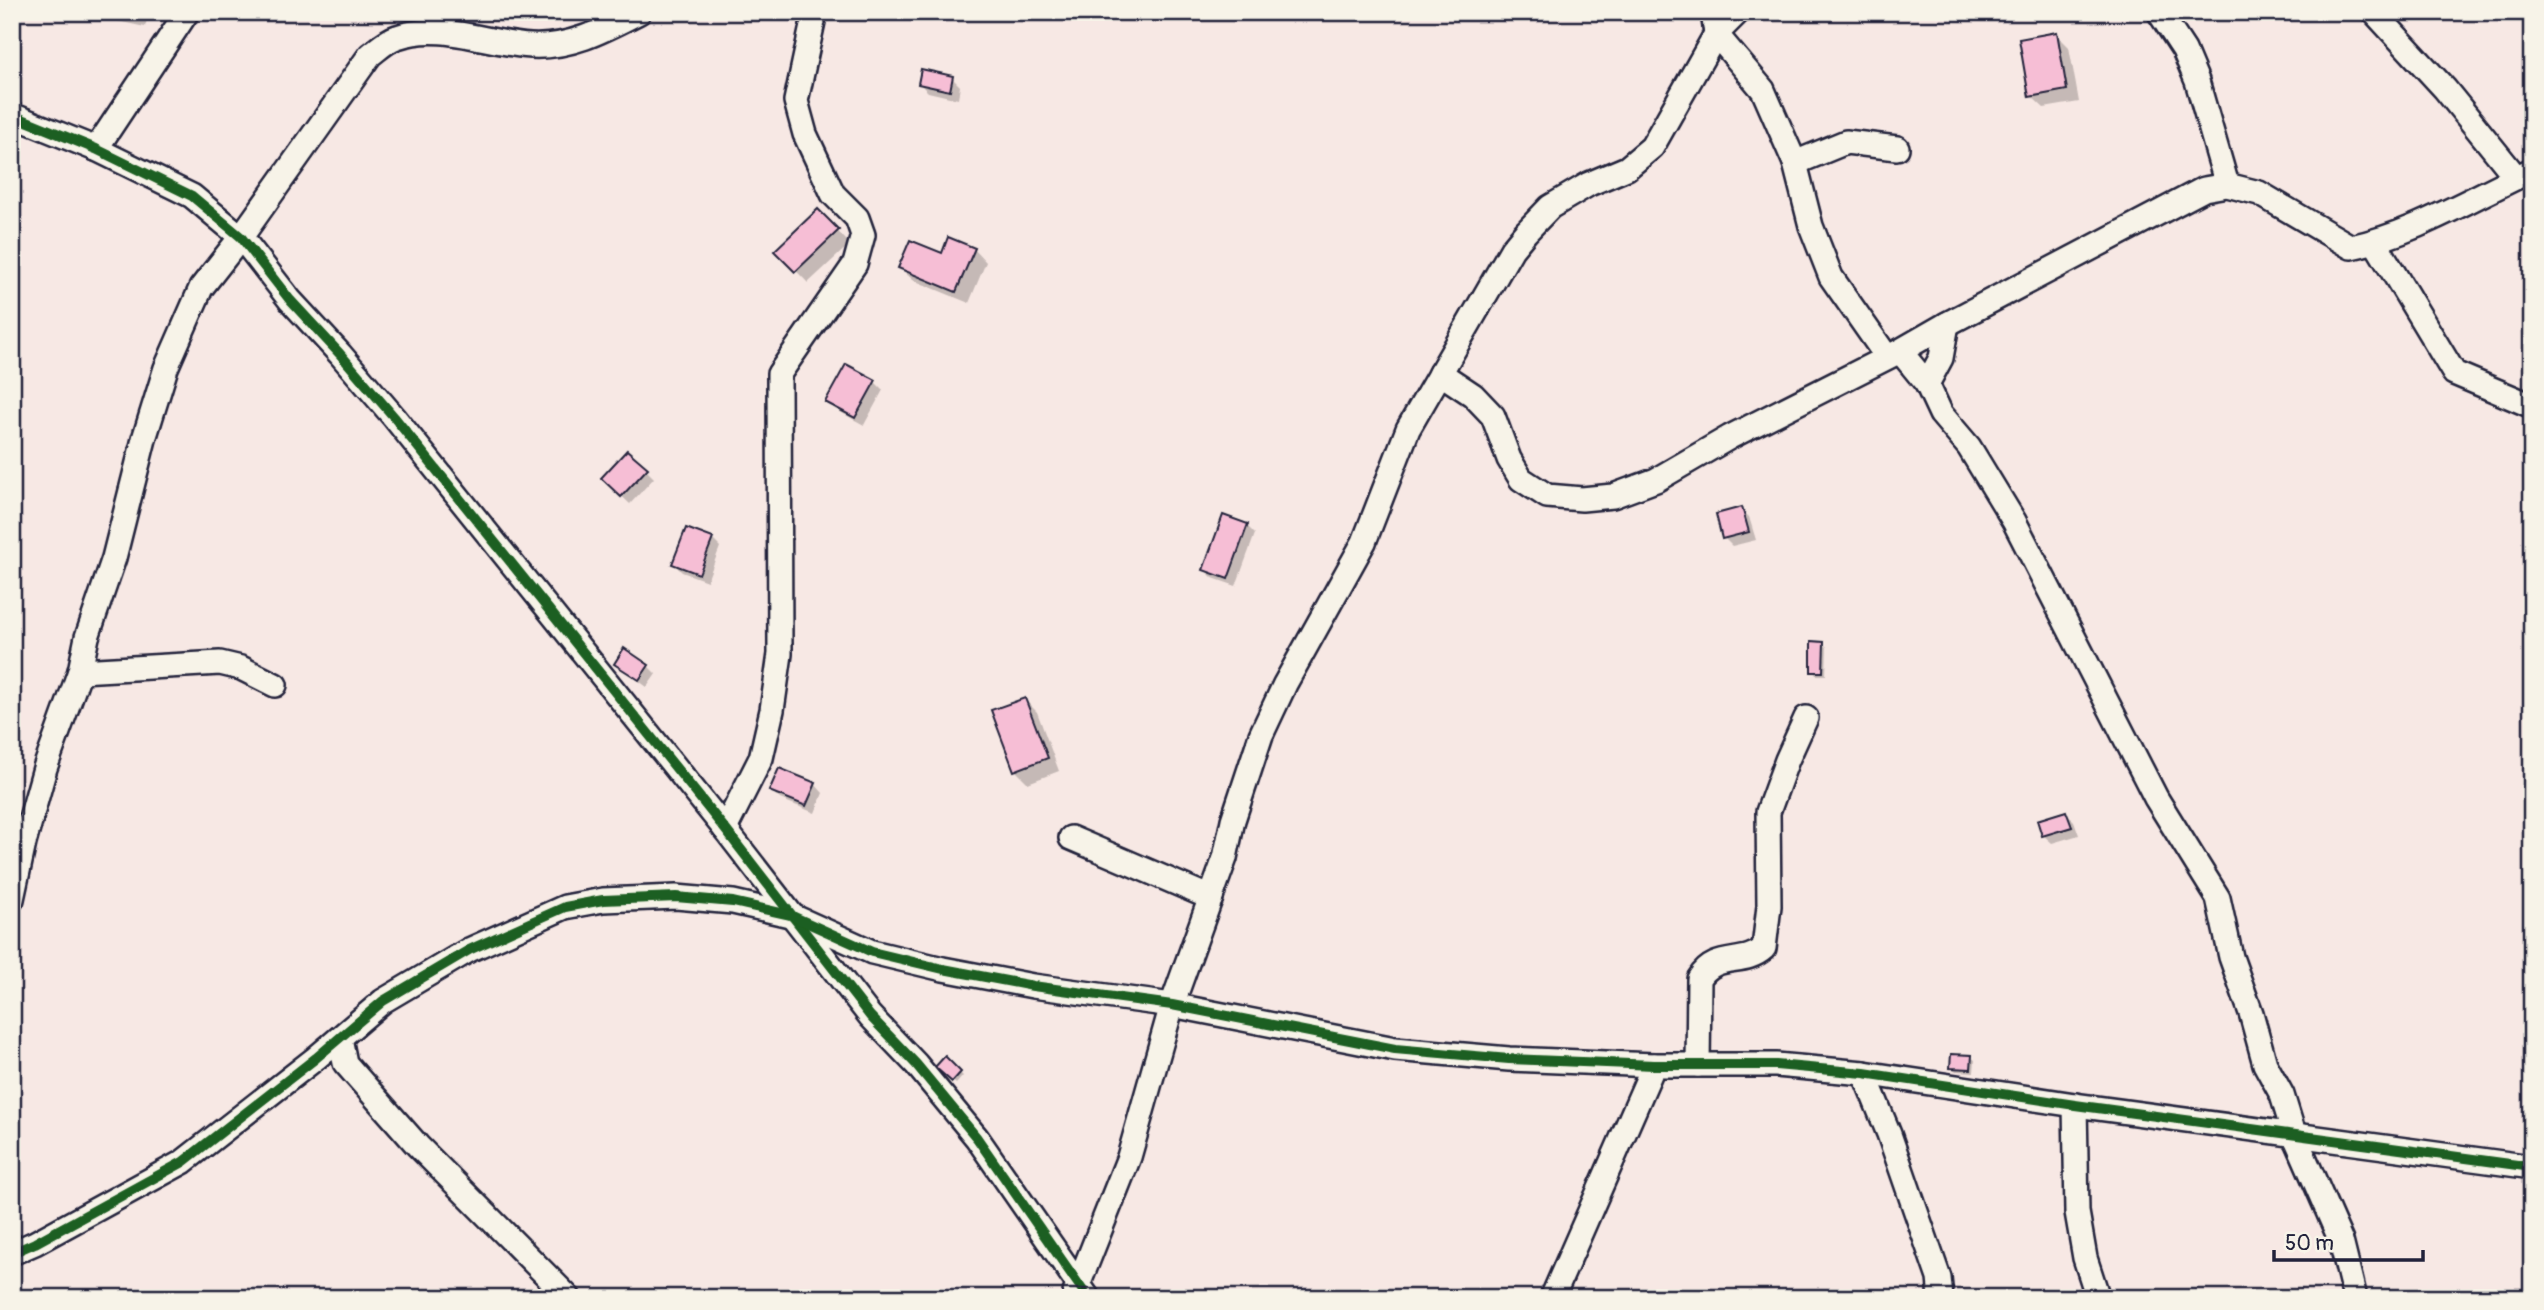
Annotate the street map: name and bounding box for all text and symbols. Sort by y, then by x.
scale bar [2274,1219,2423,1263]
text: 50 m [2285,1230,2334,1257]

